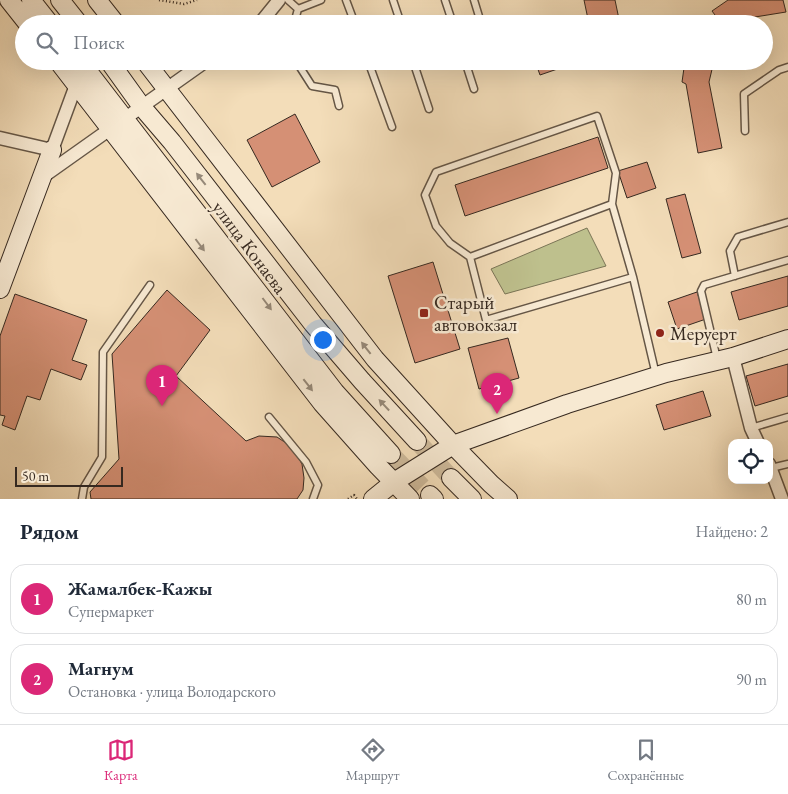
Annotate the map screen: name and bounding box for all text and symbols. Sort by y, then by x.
search box [15,15,773,70]
icon: search [33,29,61,57]
text: Поиск [73,30,125,55]
one-way arrow [196,173,207,186]
street label: улица Конаева [206,196,293,299]
one-way arrow [195,238,205,252]
place label: Старый автовокзал [434,290,517,337]
one-way arrow [261,297,272,310]
marker: Старый автовокзал [418,307,430,319]
place label: Меруерт [670,321,737,346]
your location [310,327,336,353]
marker: Меруерт [654,327,666,339]
one-way arrow [360,342,371,355]
pin: 1 [146,365,178,406]
pin: 2 [481,373,513,414]
one-way arrow [303,379,314,392]
one-way arrow [378,399,390,411]
map controls [728,439,773,484]
button: locate [728,439,773,484]
scale bar [15,464,122,487]
text: 50 m [22,467,49,485]
text: Рядом [20,518,79,545]
text: Найдено: 2 [696,521,768,542]
text: Жамалбек-Кажы [68,576,212,601]
text: 1 [33,589,41,610]
text: 80 m [736,589,767,610]
text: Супермаркет [68,601,154,622]
text: Магнум [68,656,134,681]
text: 2 [33,669,41,690]
text: 90 m [736,669,767,690]
text: Остановка · улица Володарского [68,681,276,702]
tab: Карта [104,736,138,784]
tab: Маршрут [346,736,399,784]
tab: Сохранённые [608,736,684,784]

